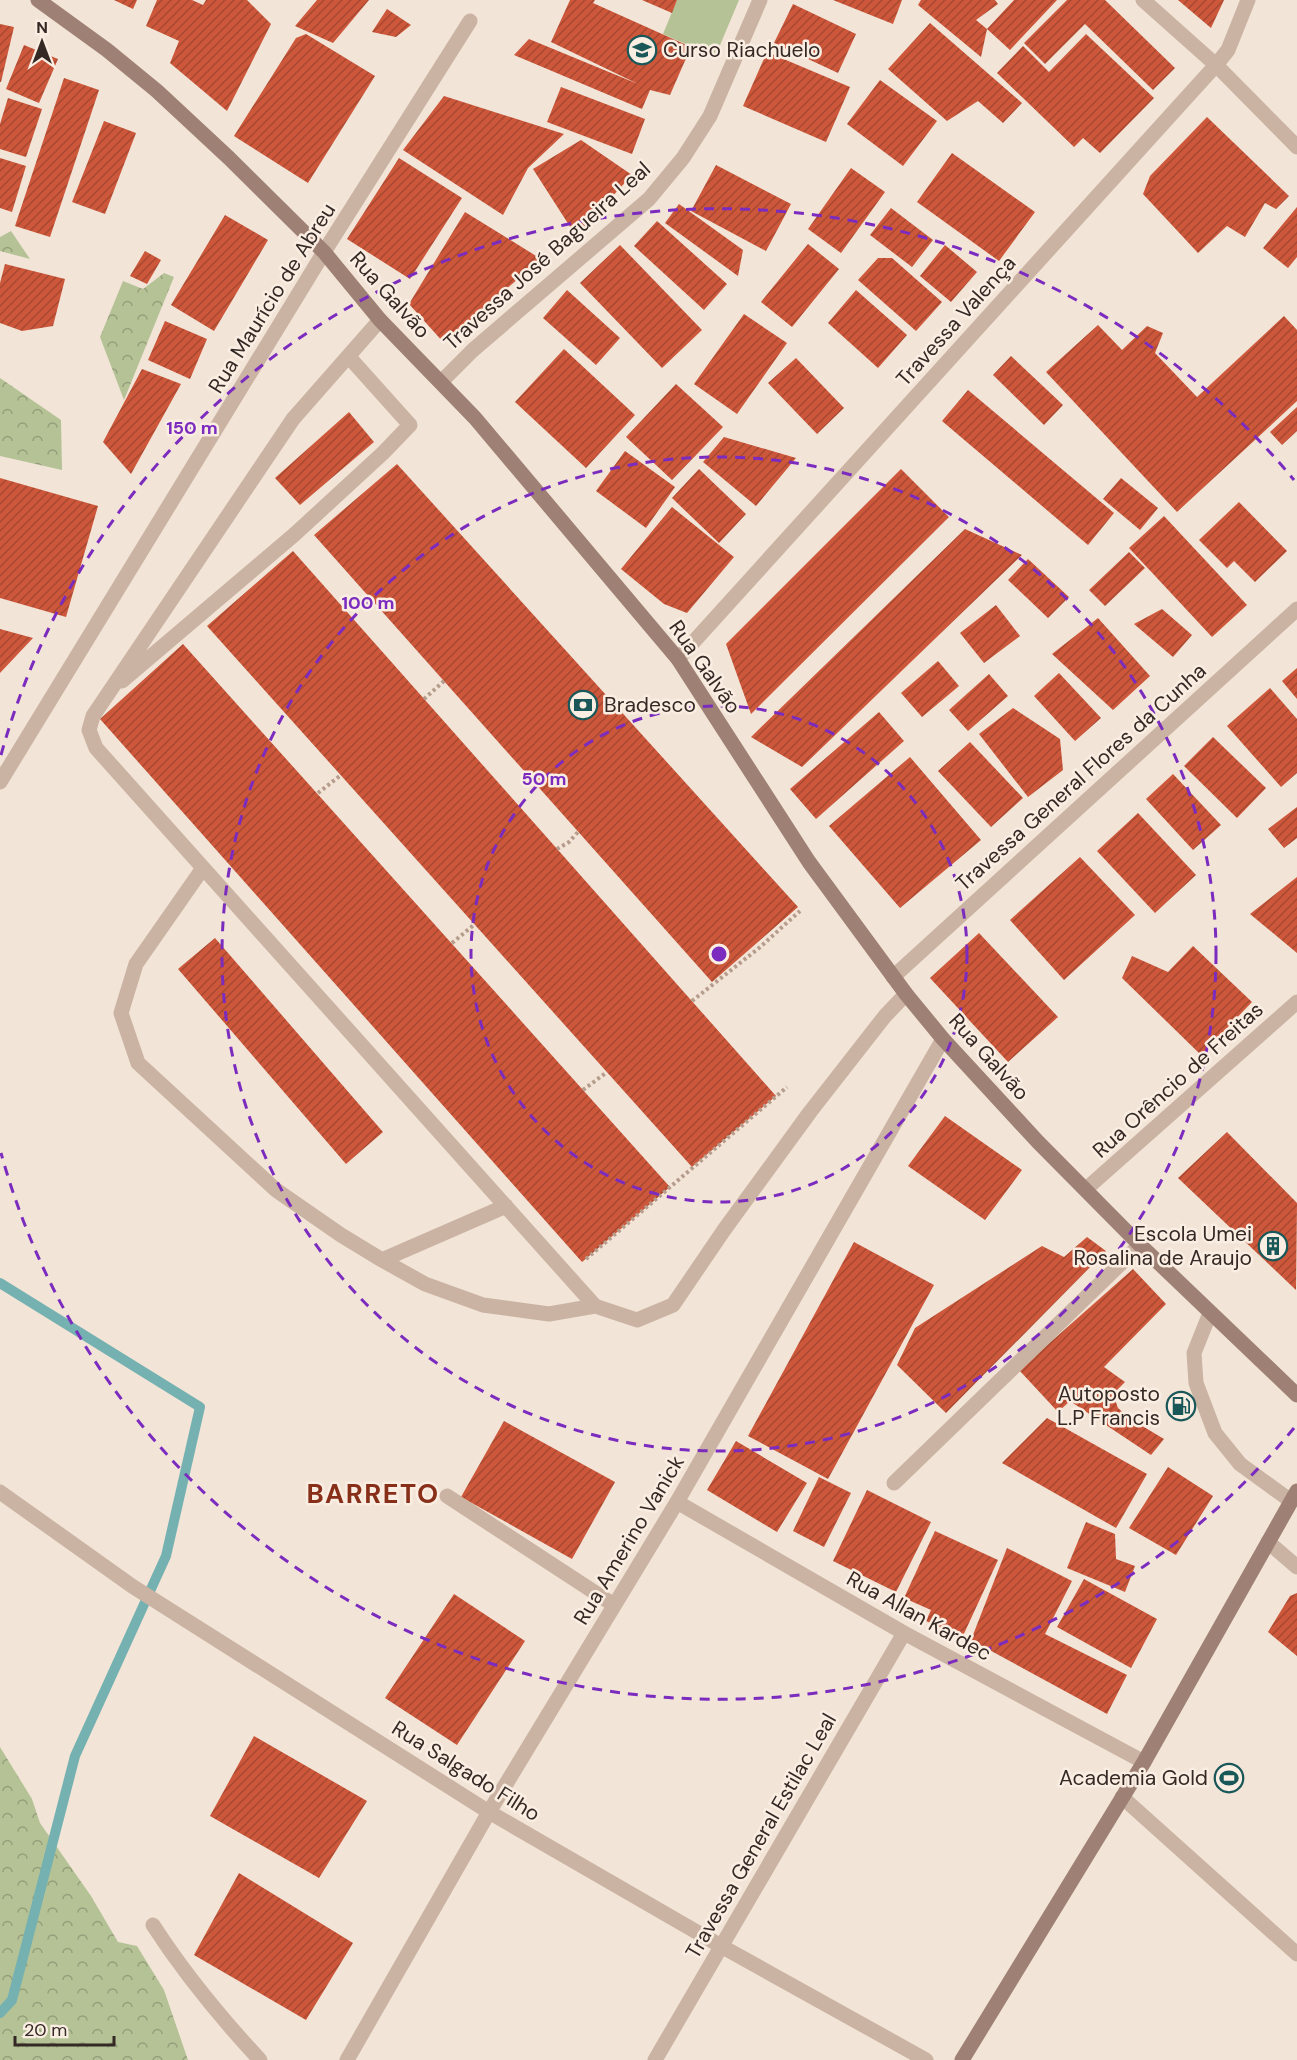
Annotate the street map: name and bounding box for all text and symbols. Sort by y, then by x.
north arrow [12,12,72,72]
text: N [36,17,48,38]
school or university icon: Curso Riachuelo [626,34,658,66]
place label: Curso Riachuelo [663,36,821,64]
street label: Travessa José Bagueira Leal [438,156,656,356]
street label: Rua Maurício de Abreu [202,198,342,398]
street label: Rua Galvão [343,246,437,344]
street label: Travessa Valença [890,250,1022,392]
text: 150 m [166,416,218,440]
text: 100 m [341,591,395,615]
street label: Rua Galvão [663,615,747,719]
street label: Travessa General Flores da Cunha [950,657,1212,897]
bank icon: Bradesco [567,689,599,721]
place label: Bradesco [604,691,696,719]
text: 50 m [521,767,567,791]
centre of rings [709,944,729,964]
street label: Rua Orêncio de Freitas [1087,996,1269,1164]
street label: Rua Galvão [942,1008,1036,1106]
place label: Escola Umei Rosalina de Araujo [1074,1220,1252,1272]
building icon: Escola Umei Rosalina de Araujo [1257,1230,1289,1262]
place label: Autoposto L.P Francis [1057,1380,1160,1432]
fuel station icon: Autoposto L.P Francis [1165,1390,1197,1422]
street label: Rua Amerino Vanick [567,1450,691,1630]
district label: BARRETO [306,1476,440,1511]
street label: Rua Allan Kardec [842,1565,996,1667]
street label: Travessa General Estilac Leal [679,1708,843,1964]
street label: Rua Salgado Filho [387,1714,545,1828]
sports icon: Academia Gold [1213,1762,1245,1794]
place label: Academia Gold [1059,1764,1208,1792]
scale bar [15,2009,114,2047]
text: 20 m [24,2018,67,2042]

